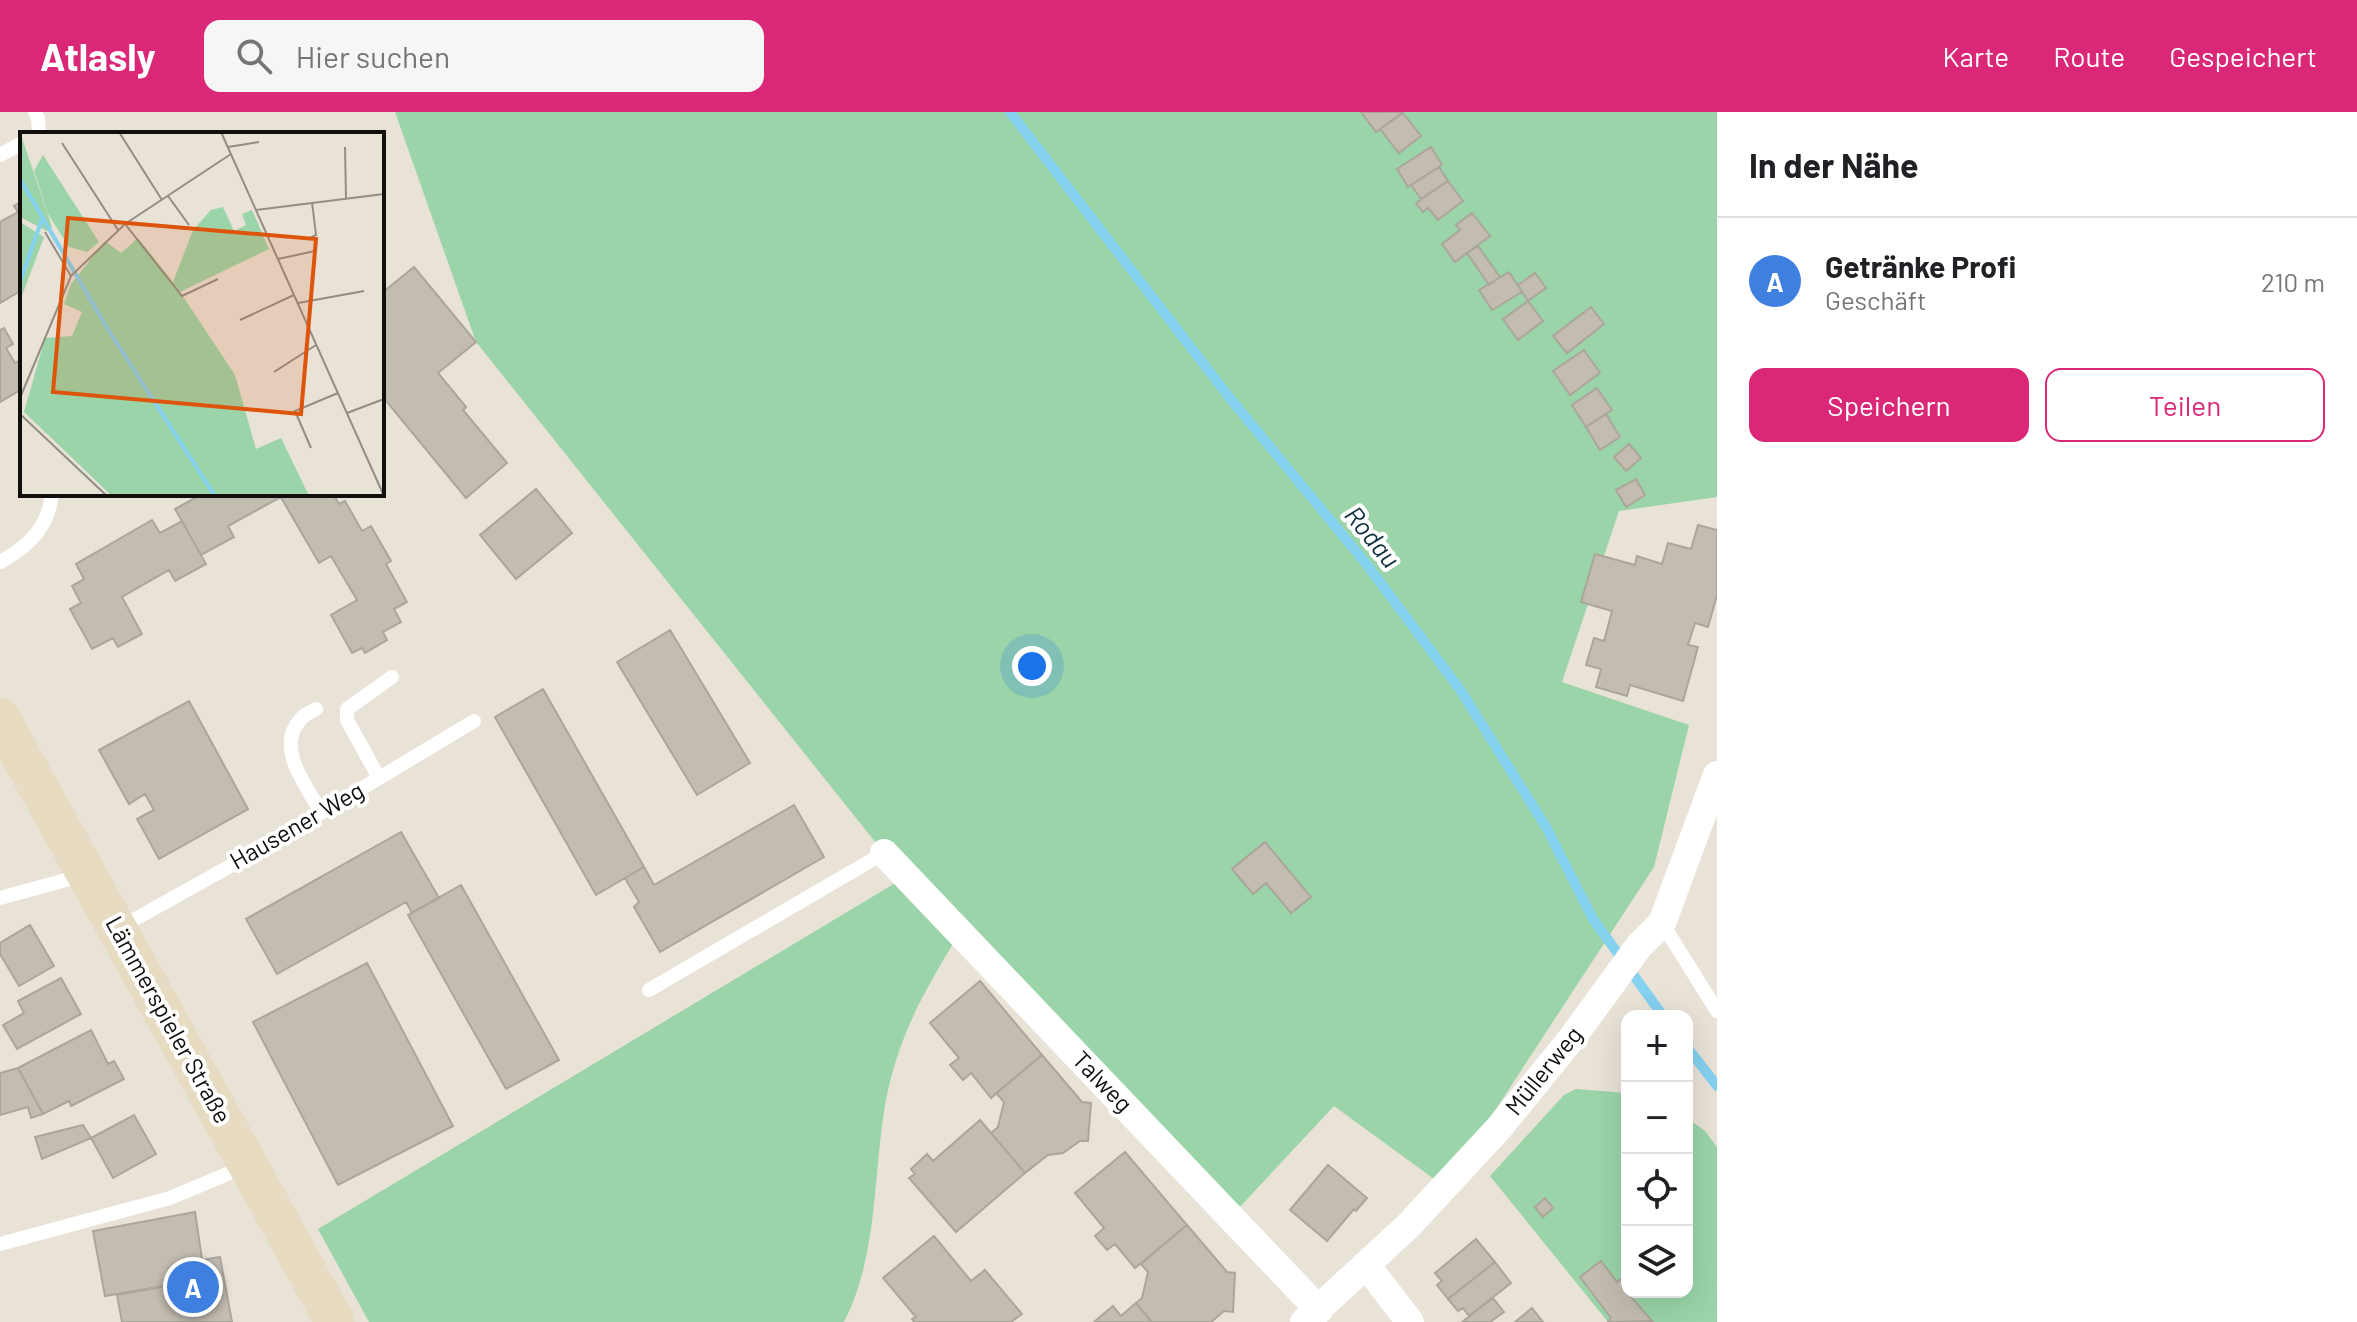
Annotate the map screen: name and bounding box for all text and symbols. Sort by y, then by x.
search box [204,20,764,92]
text: Atlasly [40,33,156,79]
icon: search [232,34,276,78]
text: Hier suchen [296,38,450,74]
text: Karte [1943,39,2009,73]
text: Route [2053,39,2125,73]
text: Gespeichert [2169,39,2317,73]
inset map [20,132,384,496]
text: In der Nähe [1749,144,1919,185]
text: Getränke Profi [1825,248,2016,284]
text: A [1766,266,1784,297]
text: 210 m [2261,266,2325,297]
text: Geschäft [1825,284,1927,315]
button: Speichern [1749,368,2029,442]
button: Teilen [2045,368,2325,442]
water label: Rodau [1339,499,1407,573]
your location [1012,646,1052,686]
street label: Hausener Weg [224,775,368,875]
street label: Lämmerspieler Straße [100,911,238,1128]
map controls [1621,1010,1693,1298]
button: + [1621,1010,1693,1082]
street label: Müllerweg [1498,1020,1587,1120]
street label: Talweg [1067,1044,1139,1118]
button: − [1621,1082,1693,1154]
button: locate [1621,1154,1693,1226]
button: layers [1621,1226,1693,1298]
pin: A [167,1257,219,1317]

